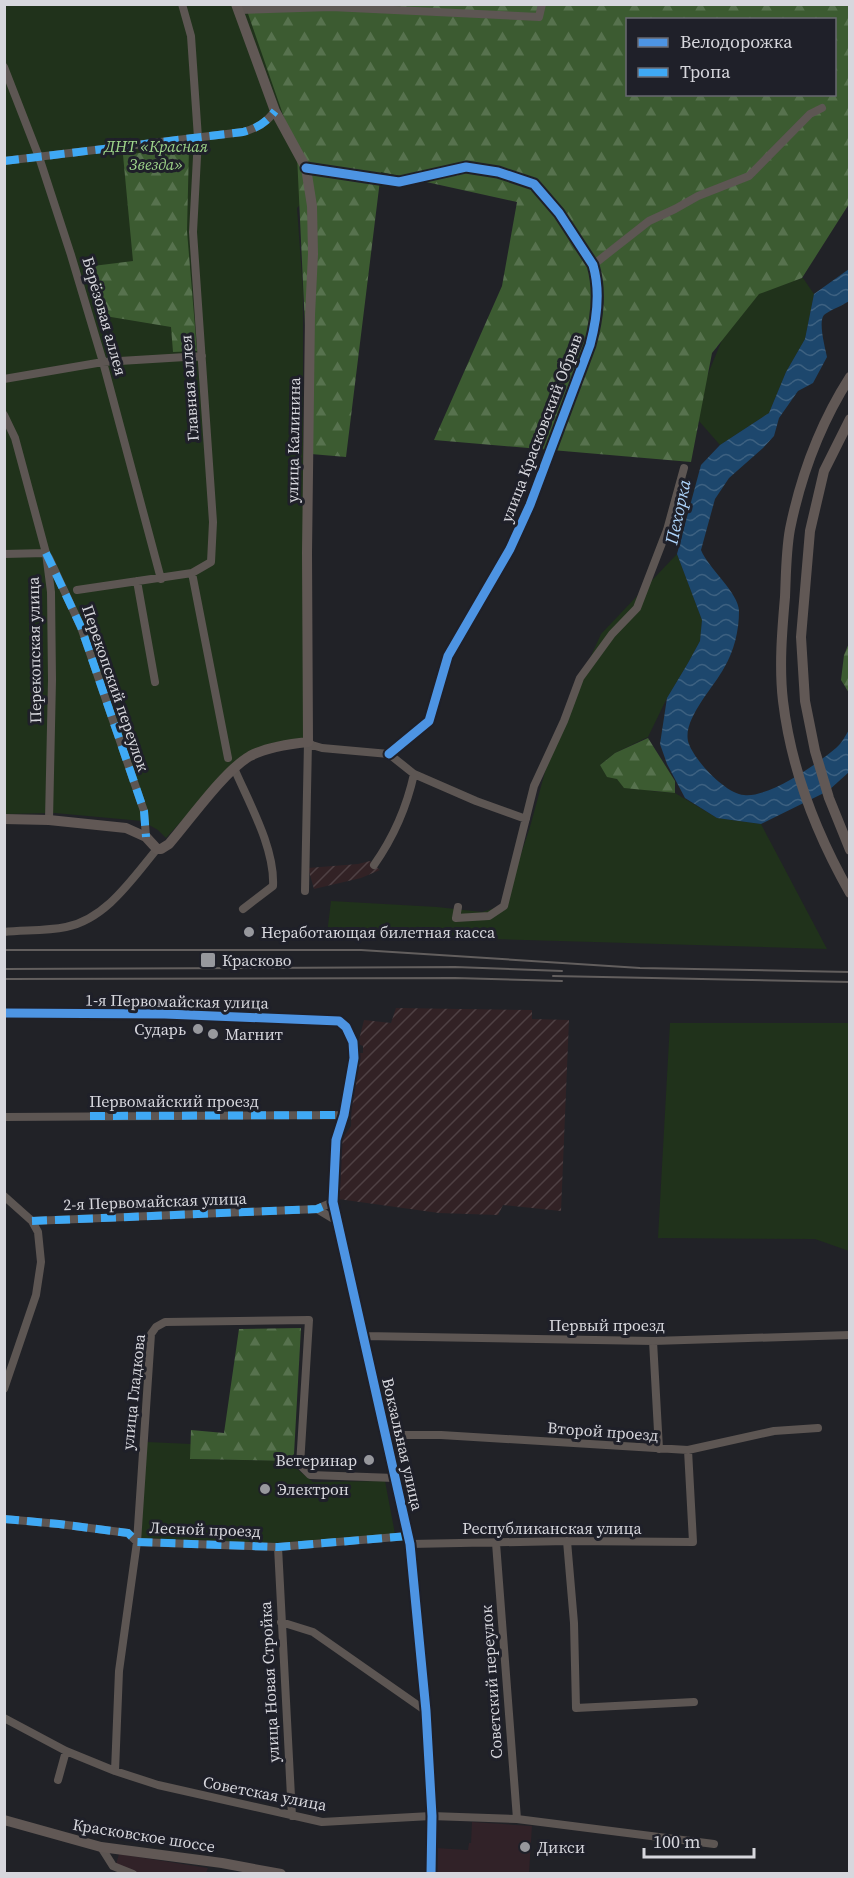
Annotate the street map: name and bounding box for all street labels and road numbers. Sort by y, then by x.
street label: Берёзовая аллея [78,254,132,378]
street label: улица Красковский Обрыв [495,331,587,525]
street label: Главная аллея [174,334,204,442]
street label: улица Калинина [281,376,305,503]
street label: Перекопская улица [22,576,46,723]
street label: Перекопский переулок [77,602,155,774]
street label: 1-я Первомайская улица [85,988,270,1014]
street label: Первомайский проезд [89,1090,259,1112]
street label: 2-я Первомайская улица [63,1187,248,1215]
street label: Первый проезд [549,1314,665,1336]
street label: улица Гладкова [116,1332,150,1451]
street label: Вокзальная улица [377,1375,429,1513]
street label: Второй проезд [547,1416,659,1446]
street label: Лесной проезд [149,1516,261,1542]
street label: Республиканская улица [462,1517,643,1539]
street label: улица Новая Стройка [254,1600,284,1763]
street label: Советский переулок [475,1604,507,1760]
street label: Советская улица [201,1770,330,1816]
street label: Красковское шоссе [71,1813,217,1857]

